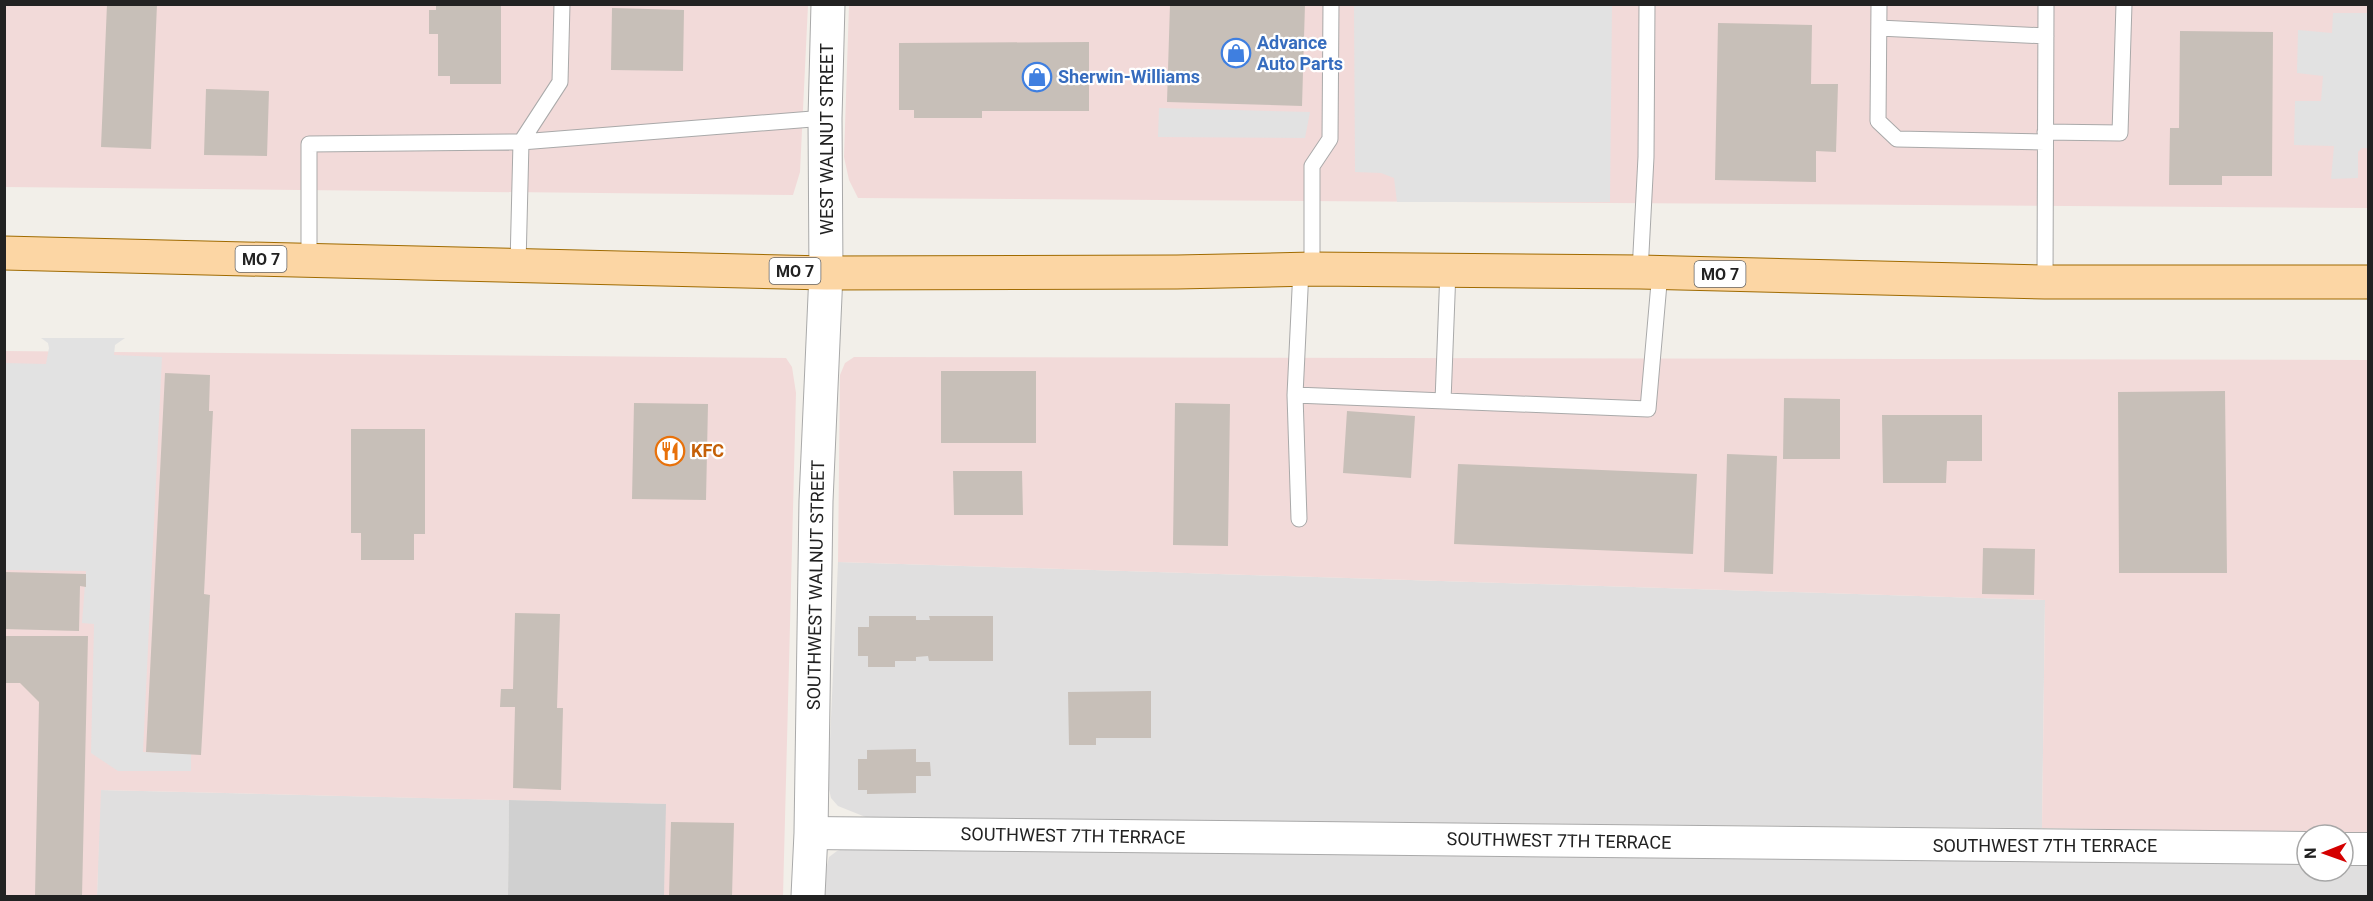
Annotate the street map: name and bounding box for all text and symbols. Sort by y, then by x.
place label: Advance Auto Parts [1257,32,1343,74]
shop icon: Advance Auto Parts [1220,37,1252,69]
street label: WEST WALNUT STREET [816,43,837,235]
shop icon: Sherwin-Williams [1021,61,1053,93]
place label: Sherwin-Williams [1058,66,1200,87]
road number: MO 7 [236,246,286,272]
road number: MO 7 [770,258,820,284]
road number: MO 7 [1694,261,1746,287]
restaurant icon: KFC [654,435,686,467]
place label: KFC [691,440,724,461]
street label: SOUTHWEST WALNUT STREET [803,459,828,710]
street label: SOUTHWEST 7TH TERRACE [961,823,1185,848]
north arrow [2295,823,2355,883]
street label: SOUTHWEST 7TH TERRACE [1447,828,1671,853]
street label: SOUTHWEST 7TH TERRACE [1933,835,2157,856]
text: N [2301,847,2320,859]

